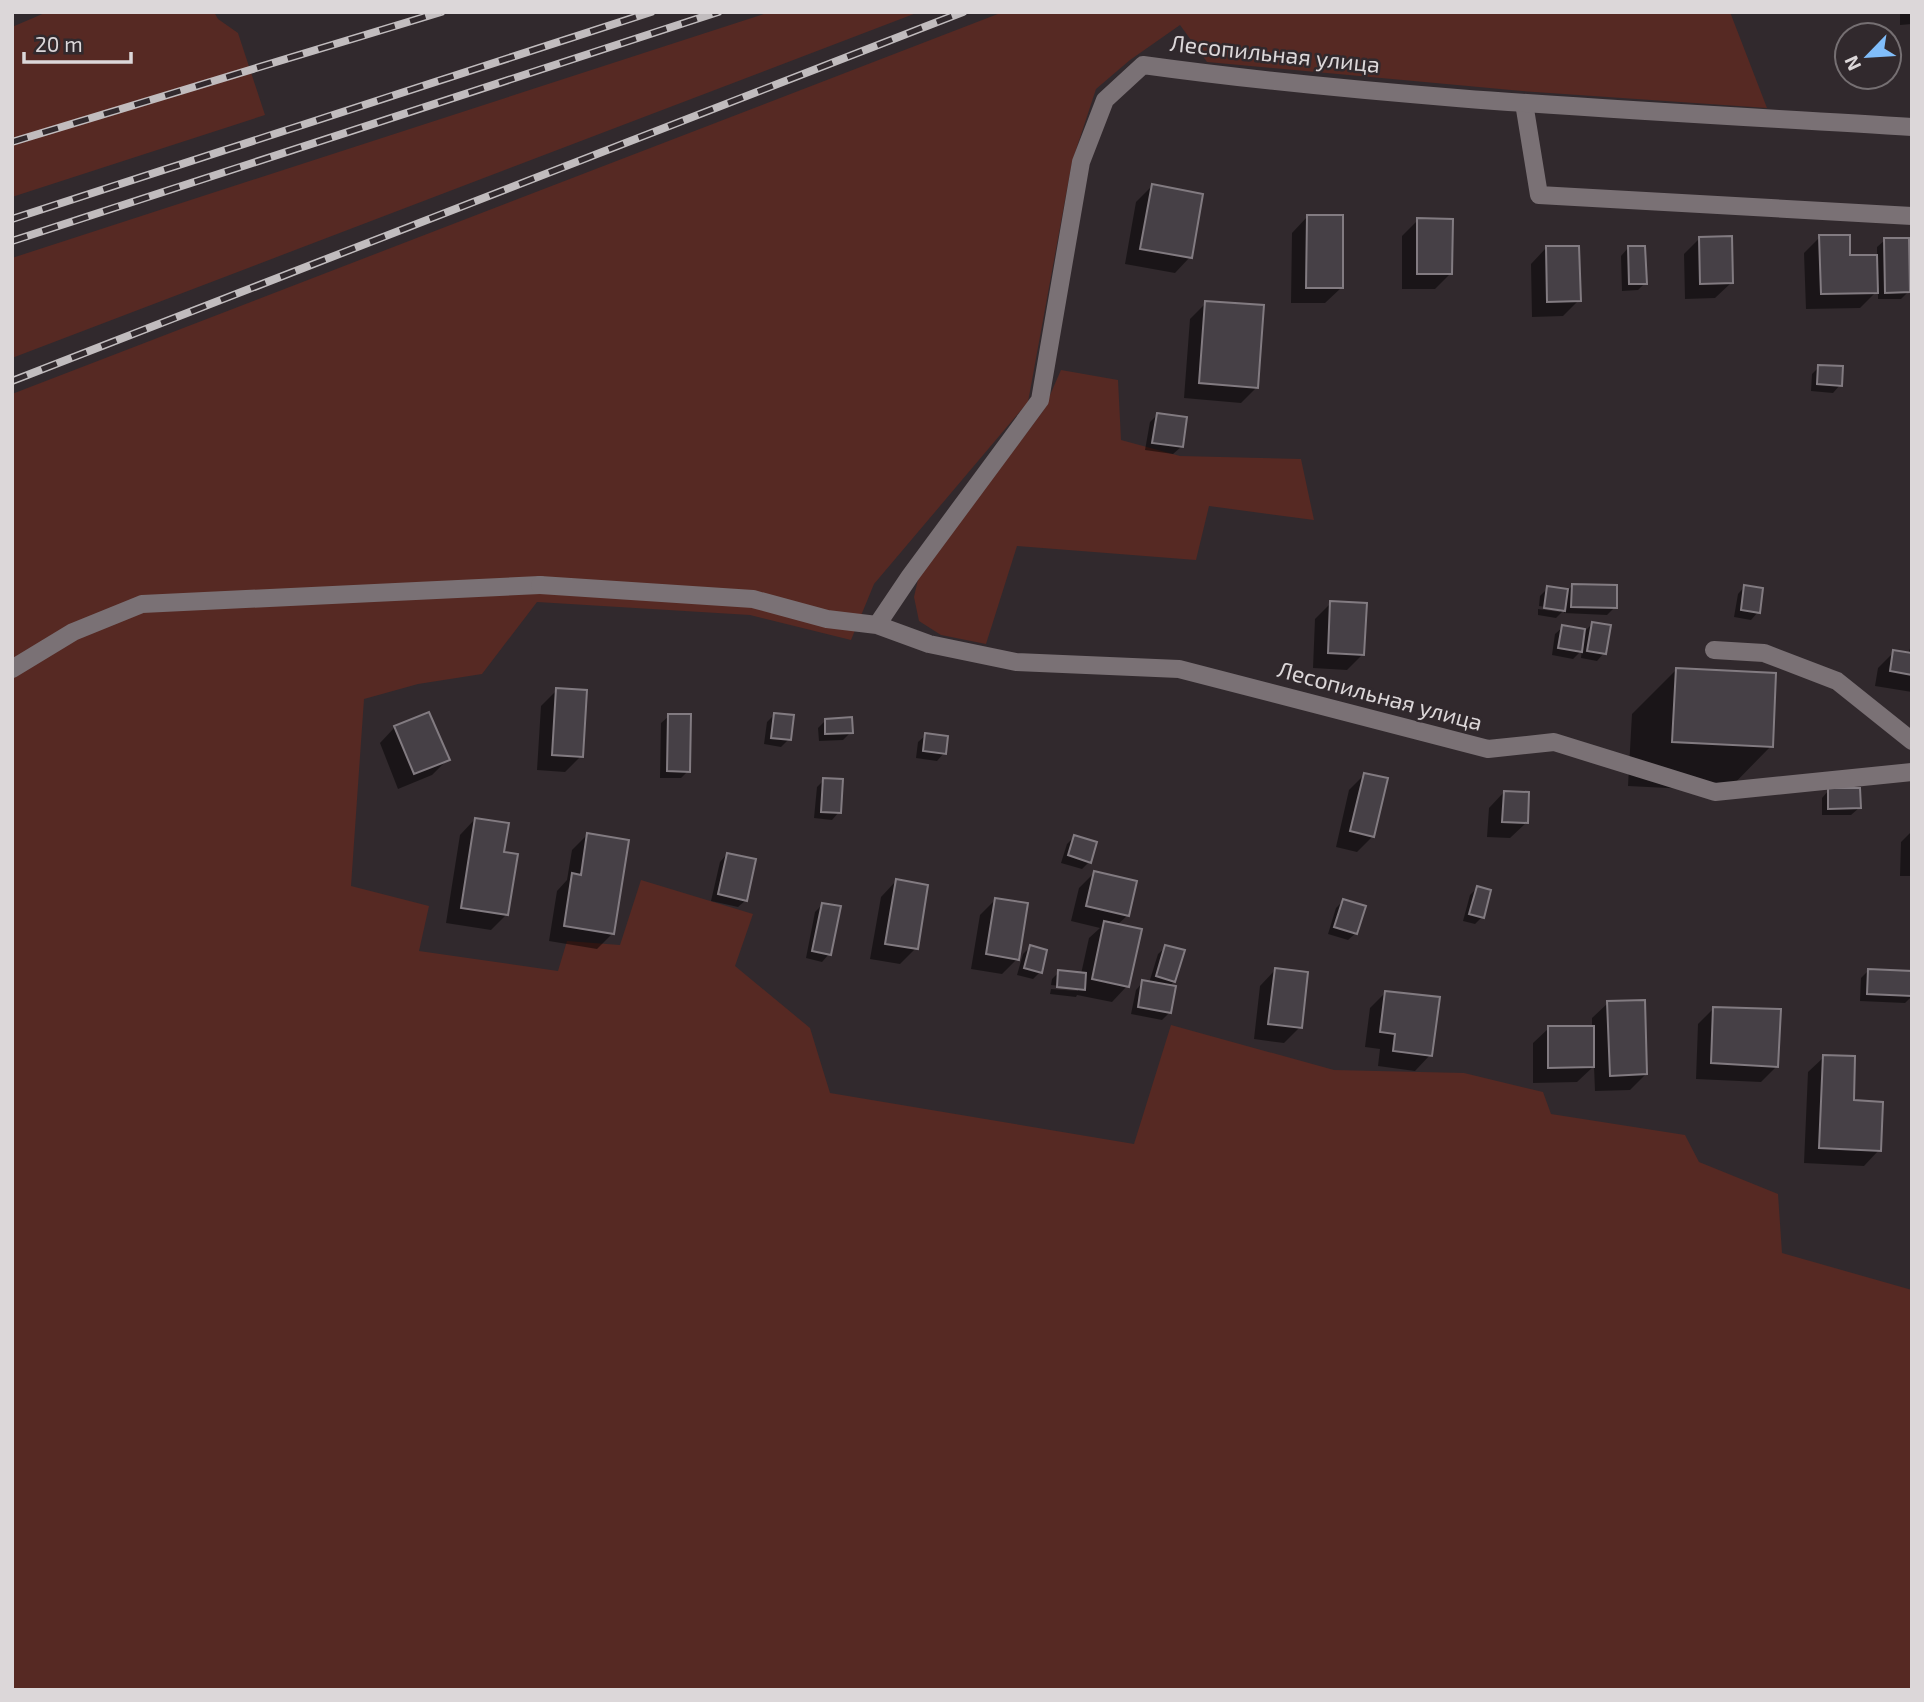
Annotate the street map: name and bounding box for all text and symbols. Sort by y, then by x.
scale bar [24,21,131,65]
north arrow [1833,21,1903,91]
street label: Лесопильная улица [1169,28,1382,79]
text: 20 m [35,31,83,56]
text: N [1839,52,1865,74]
street label: Лесопильная улица [1274,654,1486,737]

